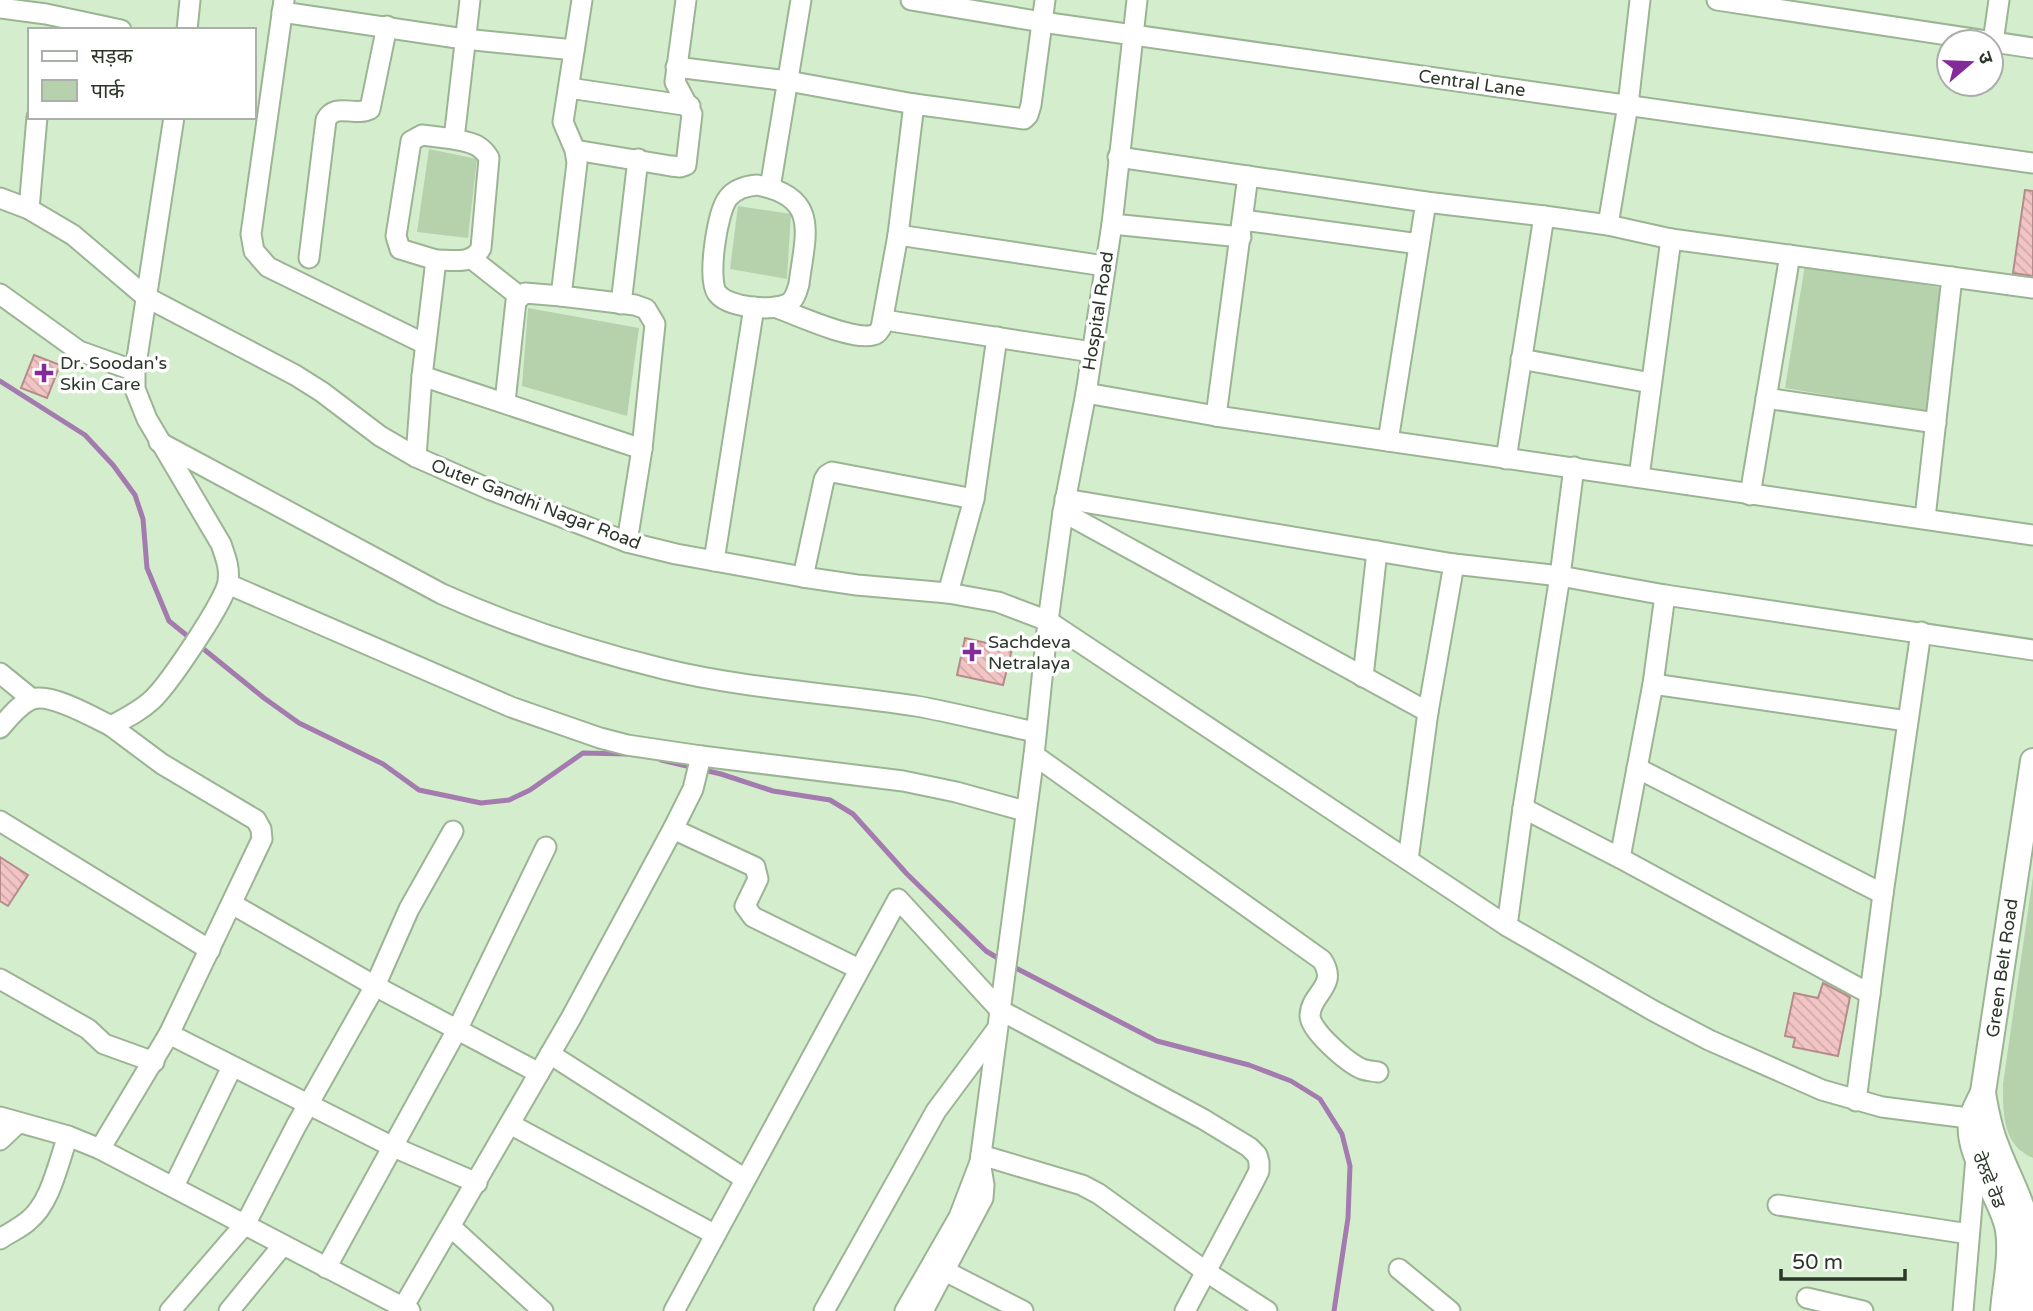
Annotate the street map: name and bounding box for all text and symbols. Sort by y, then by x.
legend [28,28,256,119]
north arrow [1935,28,2005,98]
text: सड़क [91,44,133,69]
text: उ [1973,49,1998,67]
street label: Central Lane [1417,65,1527,101]
text: पार्क [91,79,125,104]
street label: Hospital Road [1078,250,1118,372]
place label: Dr. Soodan's Skin Care [60,352,167,395]
marker: Dr. Soodan's Skin Care [34,363,54,383]
street label: Outer Gandhi Nagar Road [428,454,644,554]
place label: Sachdeva Netralaya [988,631,1071,674]
marker: Sachdeva Netralaya [962,642,982,662]
street label: Green Belt Road [1981,897,2023,1039]
street label: ਰੇਲਵੇ ਰੋਡ [1967,1148,2010,1212]
scale bar [1781,1238,1905,1282]
text: 50 m [1792,1250,1843,1275]

